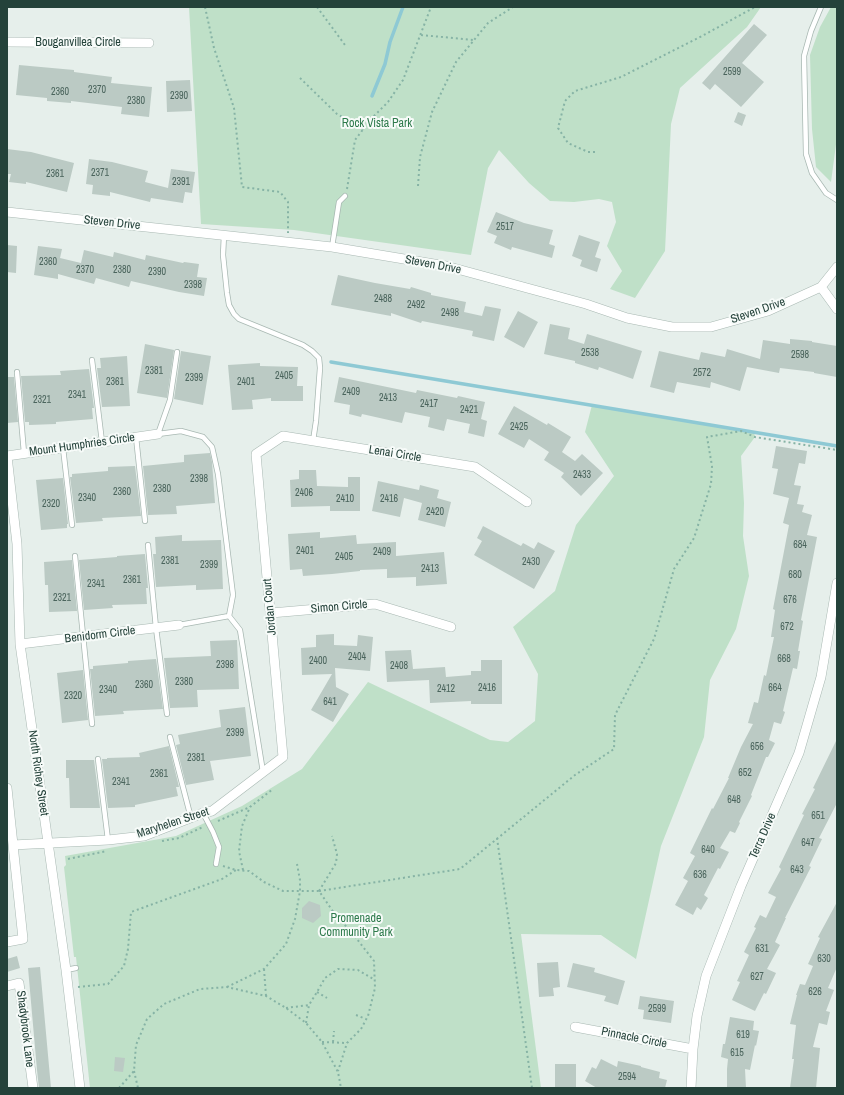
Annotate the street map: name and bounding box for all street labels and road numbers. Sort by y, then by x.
street label: Bouganvillea Circle [35,36,121,50]
street label: Steven Drive [83,213,141,233]
street label: Steven Drive [404,253,462,277]
street label: Steven Drive [729,295,787,327]
street label: Mount Humphries Circle [28,430,136,460]
street label: Lenai Circle [368,443,422,465]
street label: Jordan Court [260,578,280,636]
street label: Simon Circle [310,597,368,617]
street label: Benidorm Circle [64,624,136,646]
street label: North Richey Street [25,729,51,817]
street label: Maryhelen Street [135,805,211,841]
street label: Terra Drive [747,811,779,861]
street label: Shadybrook Lane [13,990,37,1068]
street label: Pinnacle Circle [600,1025,668,1051]

